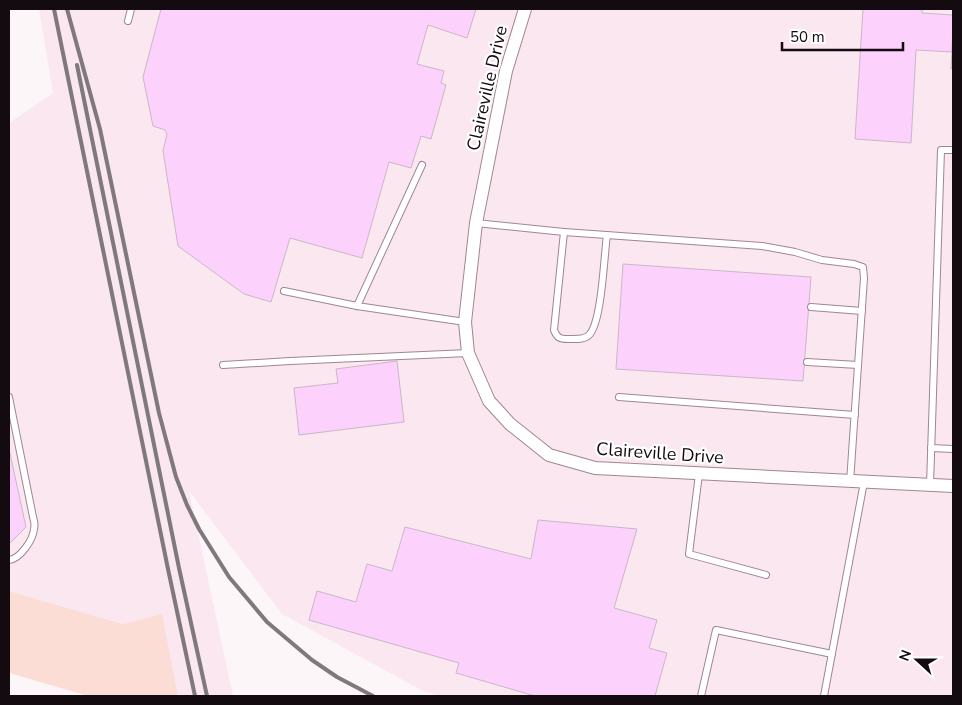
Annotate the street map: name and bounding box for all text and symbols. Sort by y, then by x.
scale bar [782,20,903,52]
street label: Claireville Drive [461,23,513,153]
text: 50 m [790,27,825,47]
street label: Claireville Drive [595,437,725,469]
north arrow [892,635,942,685]
text: N [895,647,916,664]

